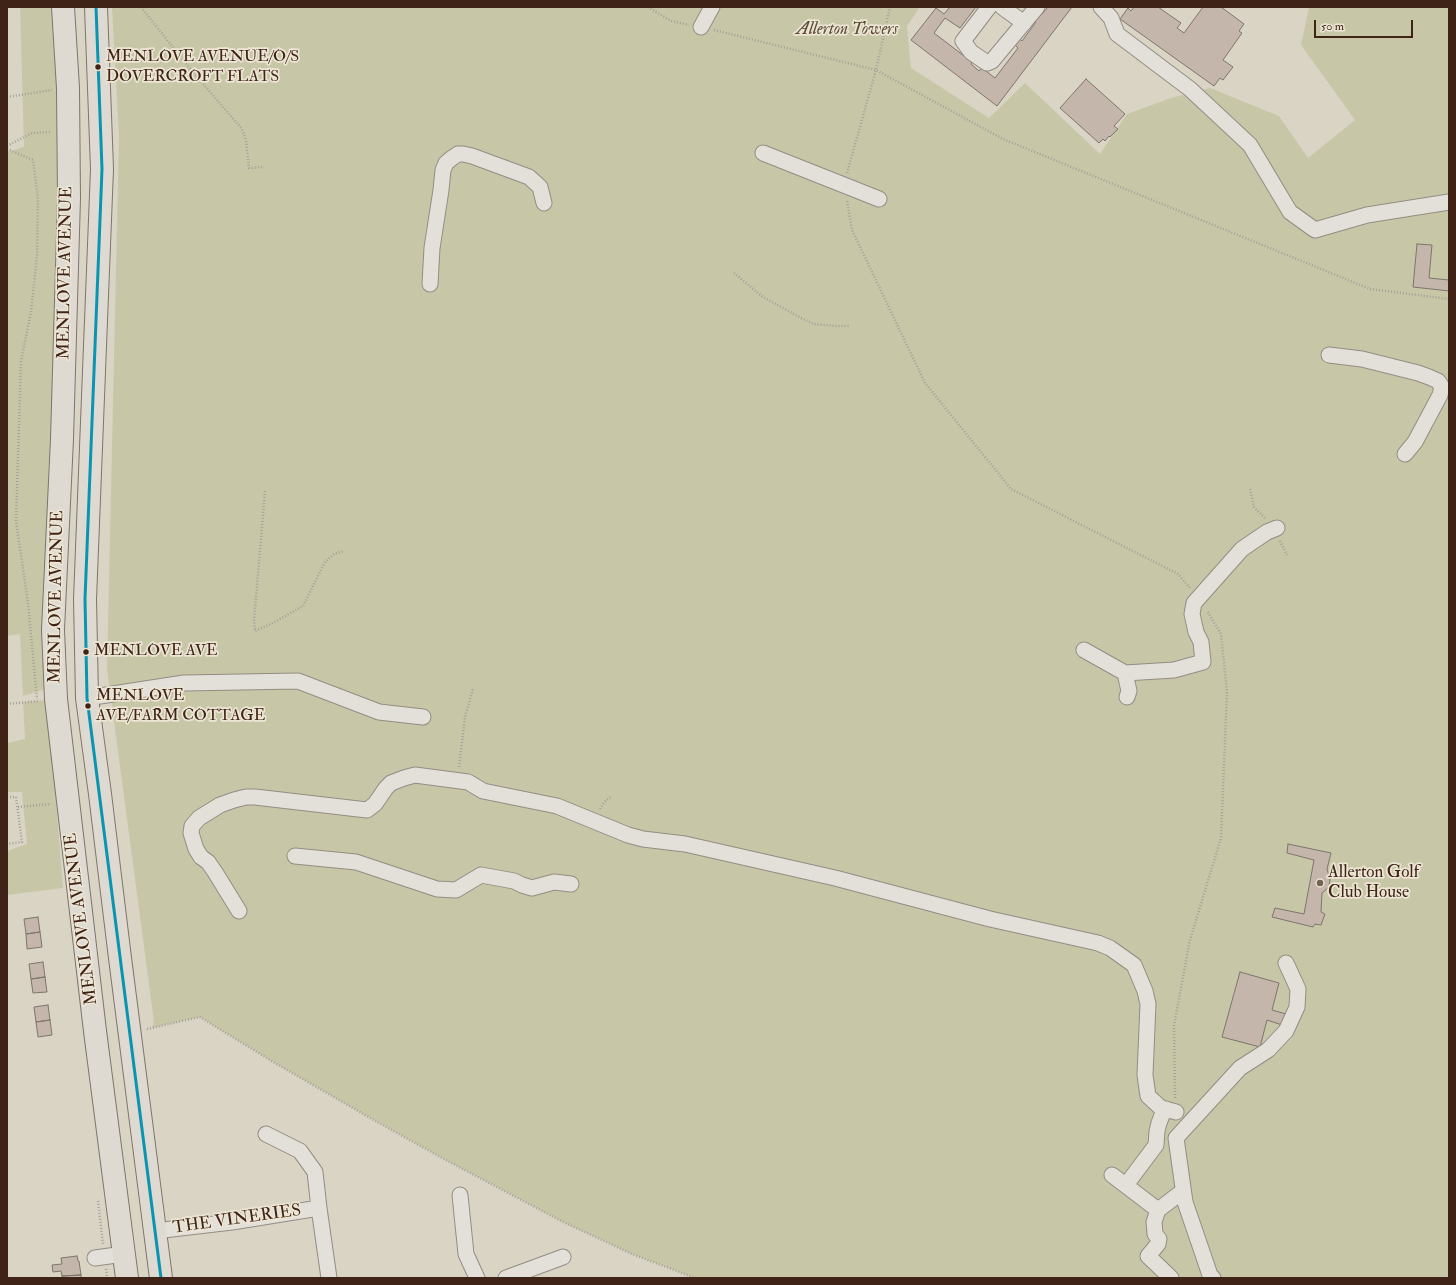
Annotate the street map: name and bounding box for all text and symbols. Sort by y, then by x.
scale bar [1316,12,1415,38]
text: 50 m [1321,19,1344,34]
park label: Allerton Towers [796,20,898,40]
place label: MENLOVE AVENUE/O/S DOVERCROFT FLATS [106,48,299,86]
marker: MENLOVE AVENUE/O/S DOVERCROFT FLATS [93,62,103,72]
street label: MENLOVE AVENUE [54,186,78,360]
street label: MENLOVE AVENUE [45,510,69,684]
place label: MENLOVE AVE [94,642,218,662]
marker: MENLOVE AVE [81,647,91,657]
place label: MENLOVE AVE/FARM COTTAGE [96,687,265,725]
marker: MENLOVE AVE/FARM COTTAGE [83,701,93,711]
street label: MENLOVE AVENUE [61,832,103,1006]
place label: Allerton Golf Club House [1328,863,1419,903]
marker: Allerton Golf Club House [1315,878,1325,888]
street label: THE VINERIES [172,1201,302,1239]

